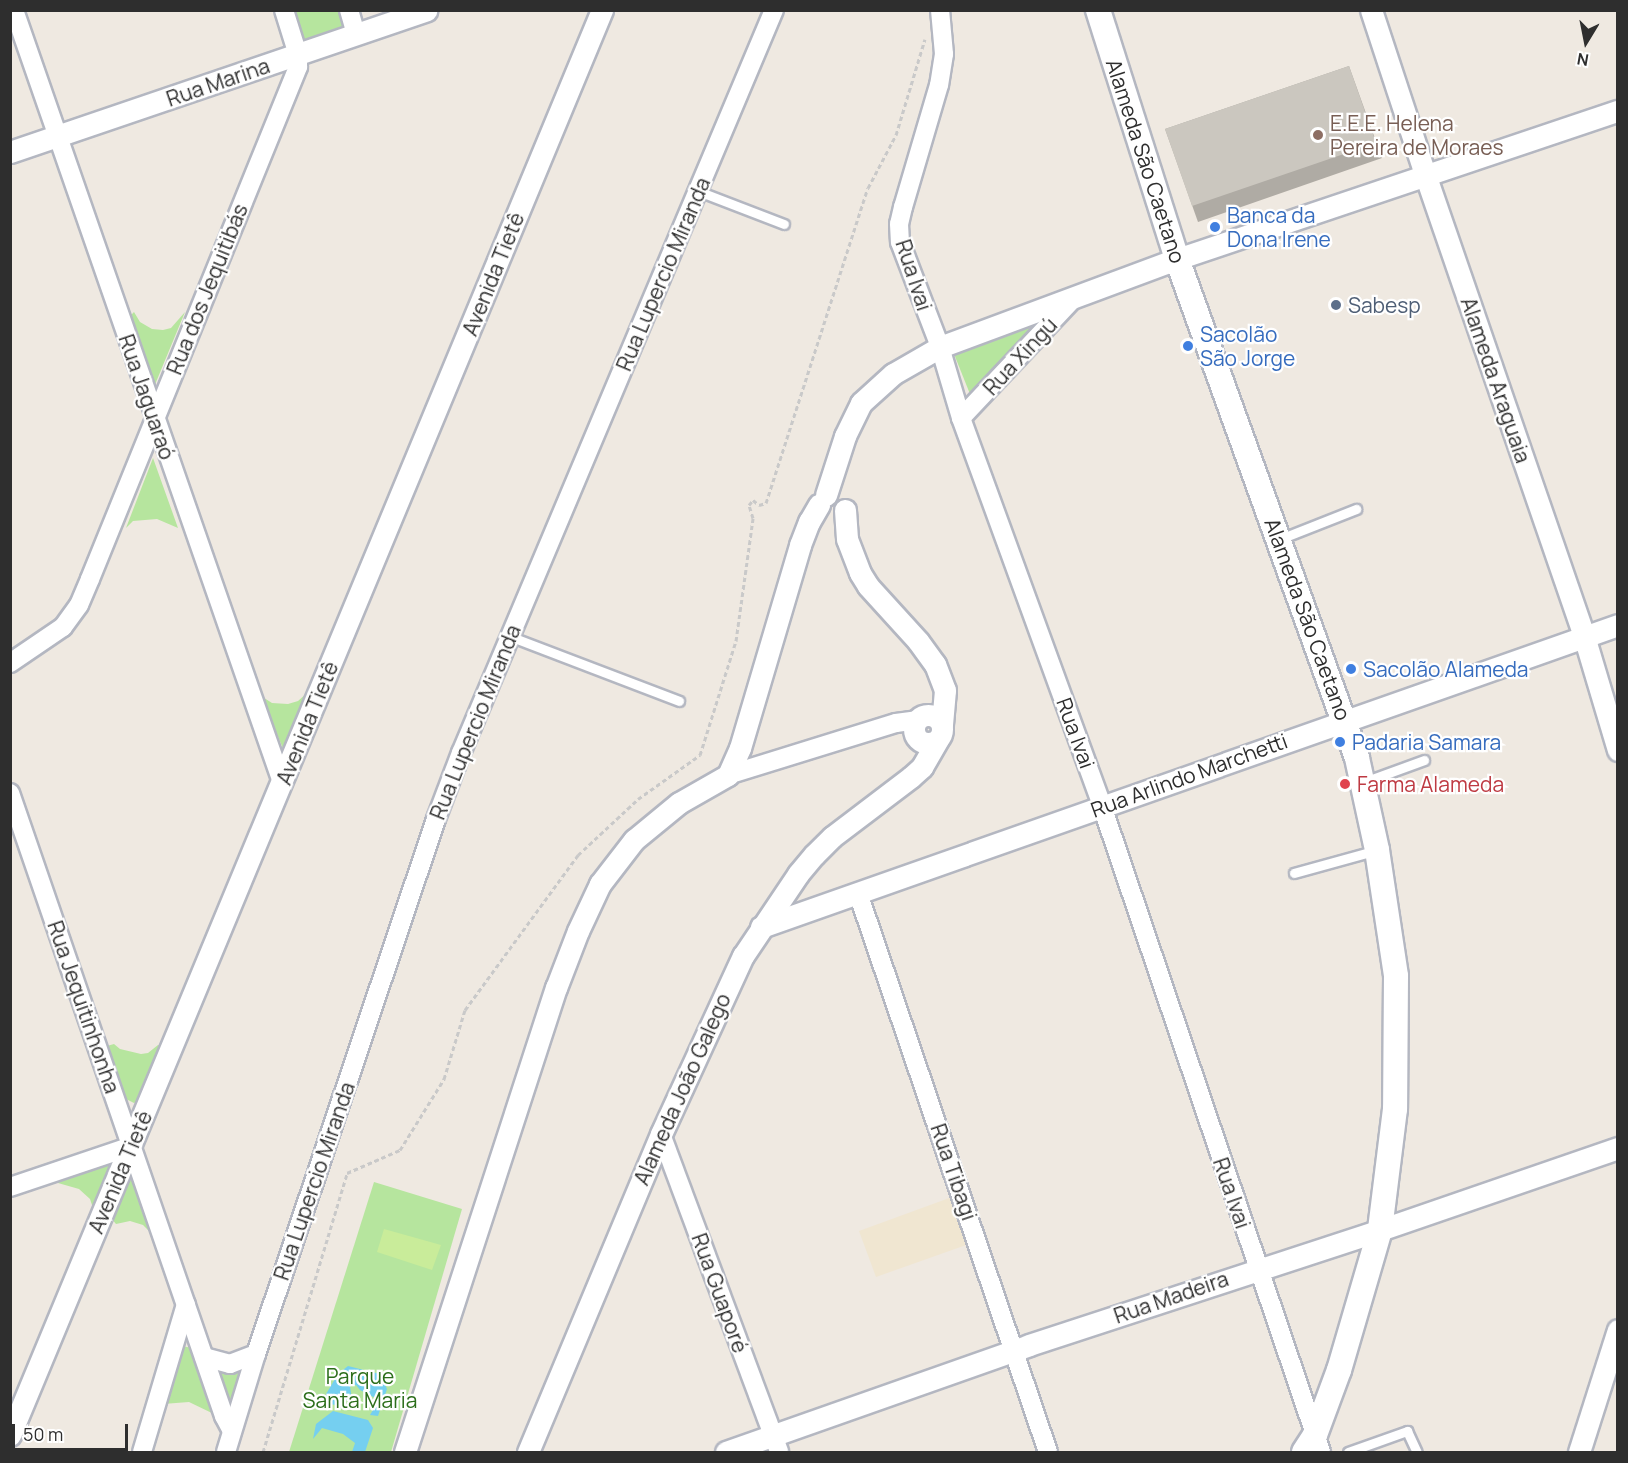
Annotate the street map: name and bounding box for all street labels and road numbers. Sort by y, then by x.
street label: Rua Marina [163,53,273,111]
street label: Alameda São Caetano [1101,56,1191,266]
street label: Rua Lupercio Miranda [611,174,715,374]
street label: Rua dos Jequitibás [161,200,253,378]
street label: Avenida Tietê [457,209,529,339]
street label: Rua Ivai [891,236,937,314]
street label: Alameda Araguaia [1456,294,1536,466]
street label: Rua Xingú [978,312,1062,400]
street label: Rua Jaguaraó [114,331,180,463]
street label: Alameda São Caetano [1260,514,1356,724]
street label: Rua Lupercio Miranda [424,621,526,823]
street label: Avenida Tietê [271,658,343,788]
street label: Rua Ivai [1052,694,1100,772]
street label: Rua Arlindo Marchetti [1087,728,1291,822]
street label: Rua Jequitinhonha [43,917,125,1097]
street label: Alameda João Galego [628,989,736,1189]
street label: Rua Lupercio Miranda [268,1079,360,1283]
street label: Avenida Tietê [83,1107,157,1237]
street label: Rua Tibagi [926,1120,982,1224]
street label: Rua Ivai [1208,1154,1256,1232]
street label: Rua Guaporé [687,1230,753,1356]
street label: Rua Madeira [1110,1266,1232,1328]

